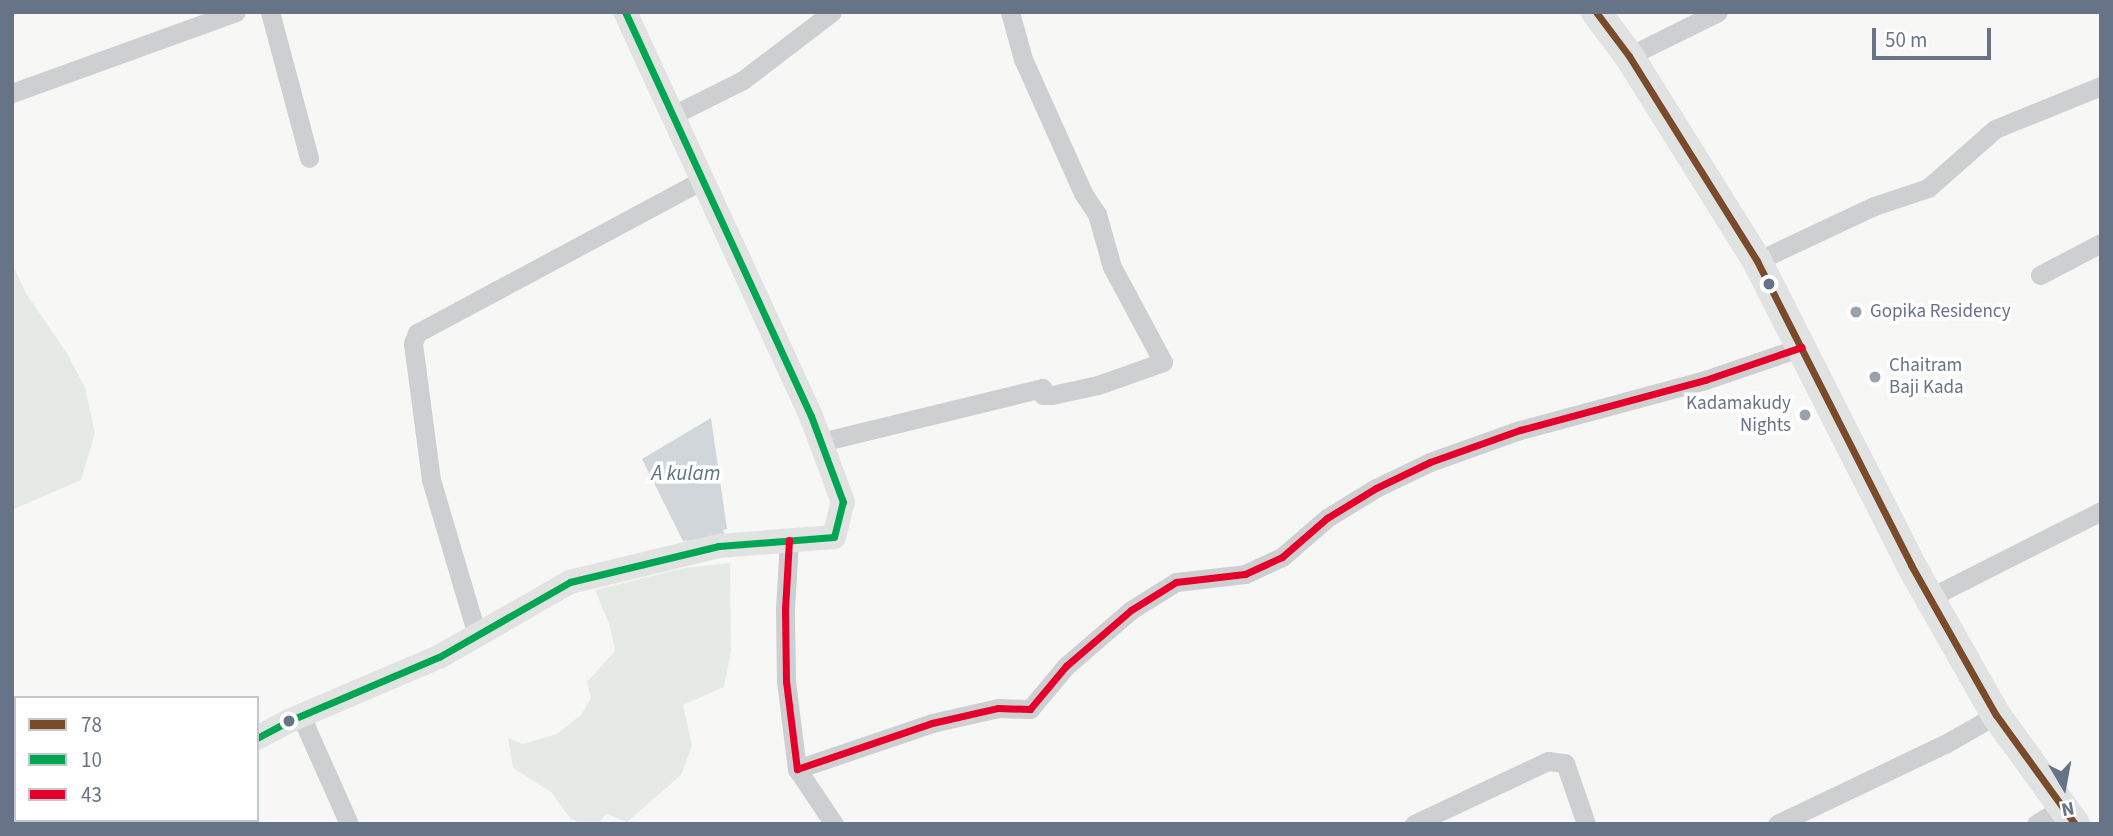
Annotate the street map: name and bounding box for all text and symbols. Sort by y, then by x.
scale bar [1875,14,1994,58]
text: 50 m [1885,25,1927,55]
unlabelled marker [1762,277,1776,291]
place label: Gopika Residency [1870,301,2011,323]
marker: Gopika Residency [1848,304,1864,320]
place label: Chaitram Baji Kada [1889,355,1964,399]
marker: Chaitram Baji Kada [1867,369,1883,385]
place label: Kadamakudy Nights [1686,393,1791,437]
marker: Kadamakudy Nights [1797,407,1813,423]
water label: A kulam [652,460,720,486]
legend [14,696,259,822]
text: 78 [81,710,102,740]
unlabelled marker [282,714,296,728]
text: 10 [81,745,102,775]
north arrow [2029,752,2099,822]
text: 43 [81,780,102,810]
text: N [2059,794,2076,823]

